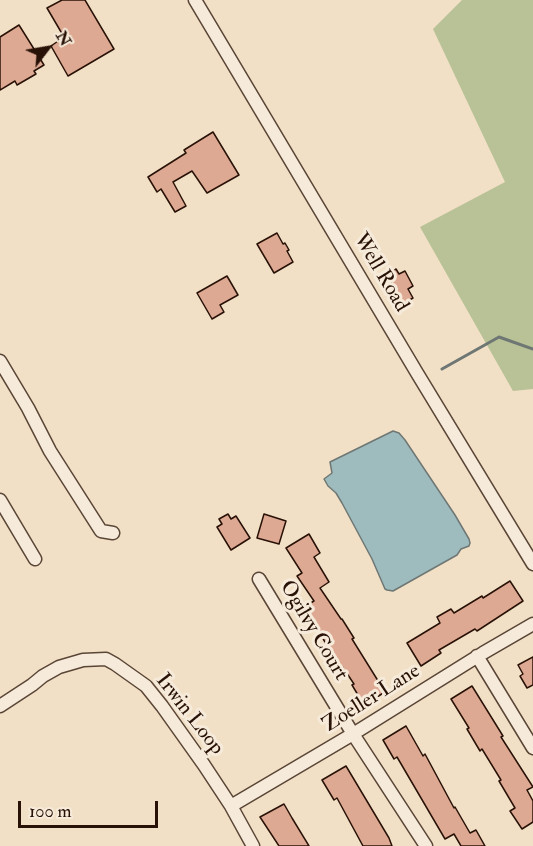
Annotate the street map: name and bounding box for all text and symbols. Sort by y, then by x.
north arrow [18,18,78,78]
text: N [51,27,76,50]
street label: Well Road [347,229,413,317]
street label: Ogilvy Court [273,576,353,686]
street label: Zoeller Lane [319,659,425,739]
street label: Irwin Loop [149,669,229,761]
scale bar [21,789,160,827]
text: 100 m [29,800,72,823]

